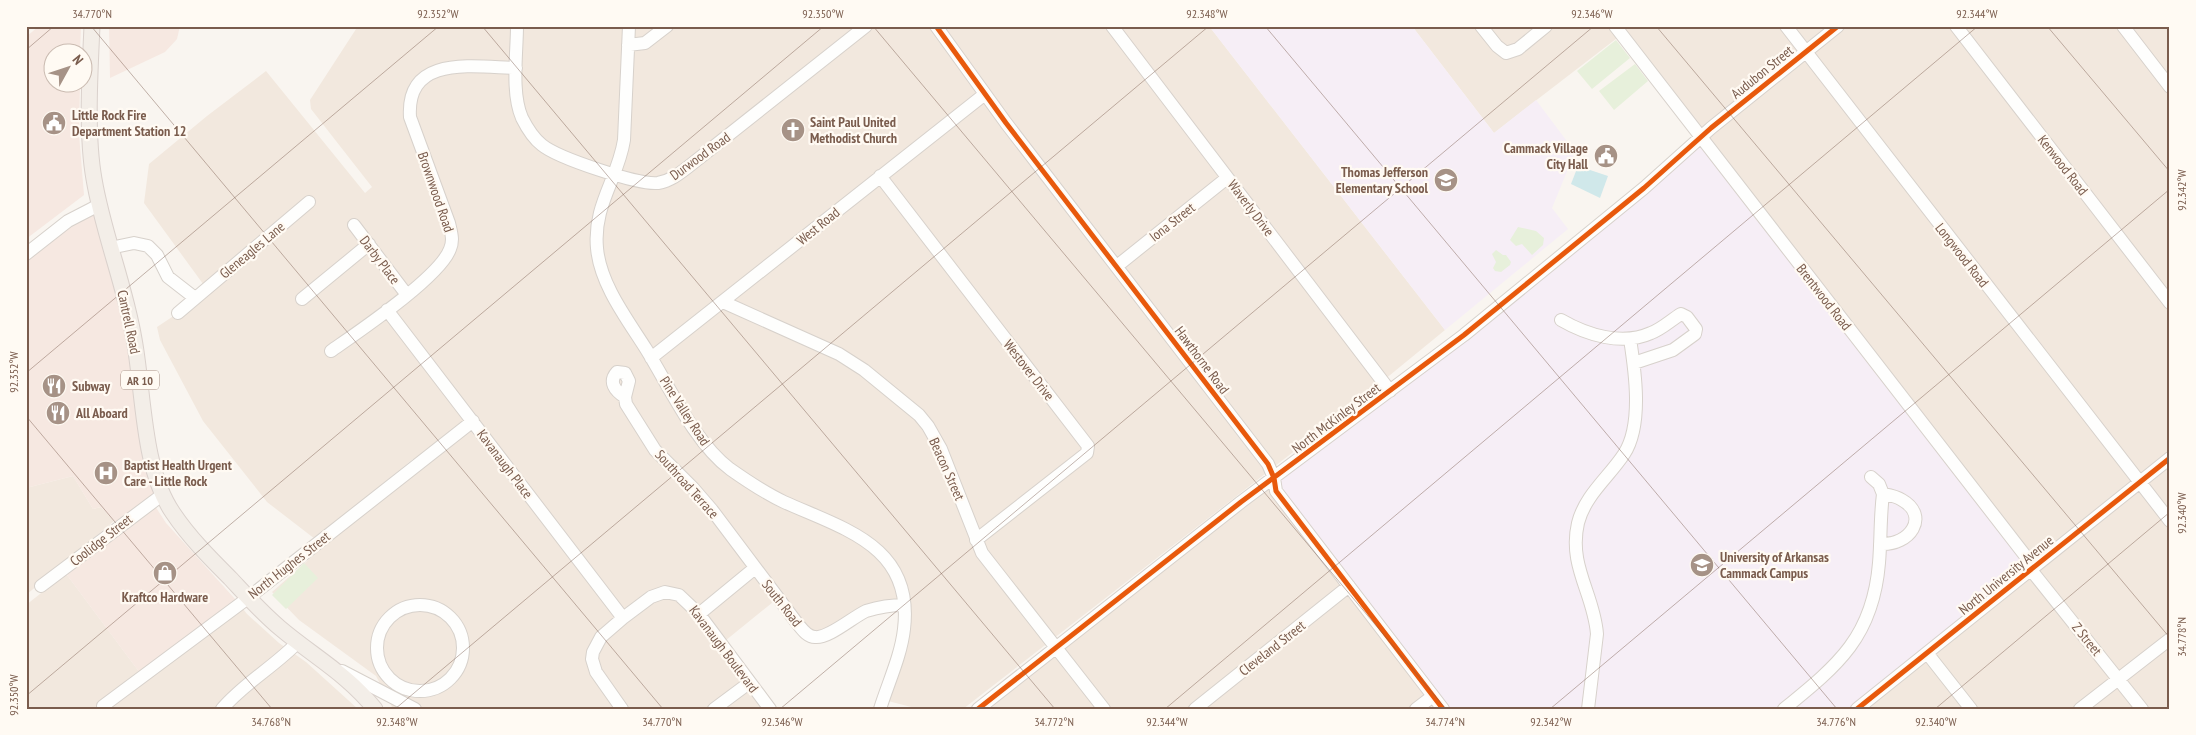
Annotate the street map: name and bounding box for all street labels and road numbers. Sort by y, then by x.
street label: Audubon Street [1727,41,1797,103]
street label: Durwood Road [666,128,734,184]
street label: Kenwood Road [2034,131,2092,199]
street label: Brownwood Road [414,149,458,235]
street label: Waverly Drive [1224,176,1278,240]
street label: Iona Street [1146,199,1199,245]
street label: West Road [793,203,843,249]
street label: Gleneagles Lane [216,217,288,282]
street label: Longwood Road [1931,219,1993,291]
street label: Darby Place [356,232,404,288]
street label: Brentwood Road [1792,260,1856,334]
street label: Cantrell Road [113,288,145,356]
street label: Hawthorne Road [1171,323,1233,397]
street label: Westover Drive [1000,336,1059,404]
road number: AR 10 [121,370,159,390]
street label: Pine Valley Road [656,373,714,449]
street label: North McKinley Street [1288,379,1384,457]
street label: Kavanaugh Place [473,426,537,502]
street label: Beacon Street [925,435,969,503]
street label: Southroad Terrace [651,446,723,522]
street label: Coolidge Street [66,510,136,570]
street label: North Hughes Street [244,527,334,603]
street label: North University Avenue [1955,531,2057,619]
street label: South Road [758,576,806,630]
street label: Kavanaugh Boulevard [685,602,763,696]
street label: Cleveland Street [1235,616,1309,680]
street label: Z Street [2068,619,2106,659]

